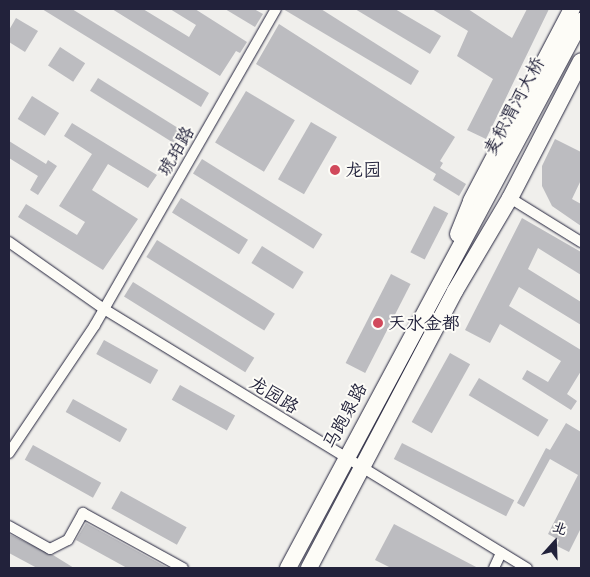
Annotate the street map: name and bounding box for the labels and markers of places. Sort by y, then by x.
place label: 龙园 [345,159,381,181]
marker: 龙园 [329,164,341,176]
place label: 天水金都 [388,312,460,334]
marker: 天水金都 [372,317,384,329]

